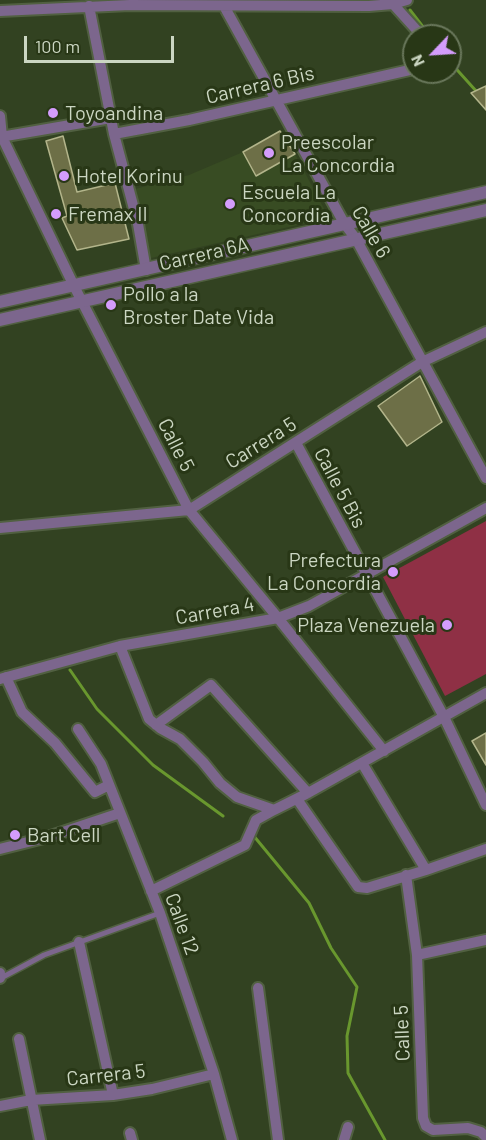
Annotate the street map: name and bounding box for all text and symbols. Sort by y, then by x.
scale bar [27,24,177,62]
north arrow [402,24,462,84]
text: 100 m [35,35,80,57]
text: N [406,52,428,70]
street label: Carrera 6 Bis [204,61,316,109]
place label: Toyoandina [65,101,163,125]
marker: Toyoandina [46,106,60,120]
place label: Preescolar La Concordia [281,130,395,177]
marker: Preescolar La Concordia [262,146,276,160]
place label: Hotel Korinu [76,164,183,188]
marker: Hotel Korinu [57,169,71,183]
place label: Escuela La Concordia [242,180,336,227]
marker: Escuela La Concordia [223,197,237,211]
place label: Fremax II [68,202,148,226]
street label: Calle 6 [347,202,395,262]
marker: Fremax II [49,207,63,221]
street label: Carrera 6A [157,232,251,276]
place label: Pollo a la Broster Date Vida [123,282,274,329]
marker: Pollo a la Broster Date Vida [104,298,118,312]
street label: Carrera 5 [221,412,301,474]
street label: Calle 5 [153,414,199,476]
street label: Calle 5 Bis [309,444,371,532]
place label: Prefectura La Concordia [267,548,381,595]
marker: Prefectura La Concordia [386,565,400,579]
street label: Carrera 4 [174,592,256,630]
place label: Plaza Venezuela [297,613,435,637]
marker: Plaza Venezuela [440,618,454,632]
place label: Bart Cell [27,823,100,847]
marker: Bart Cell [8,828,22,842]
street label: Calle 12 [160,890,204,958]
street label: Calle 5 [389,1004,415,1062]
street label: Carrera 5 [65,1059,147,1091]

